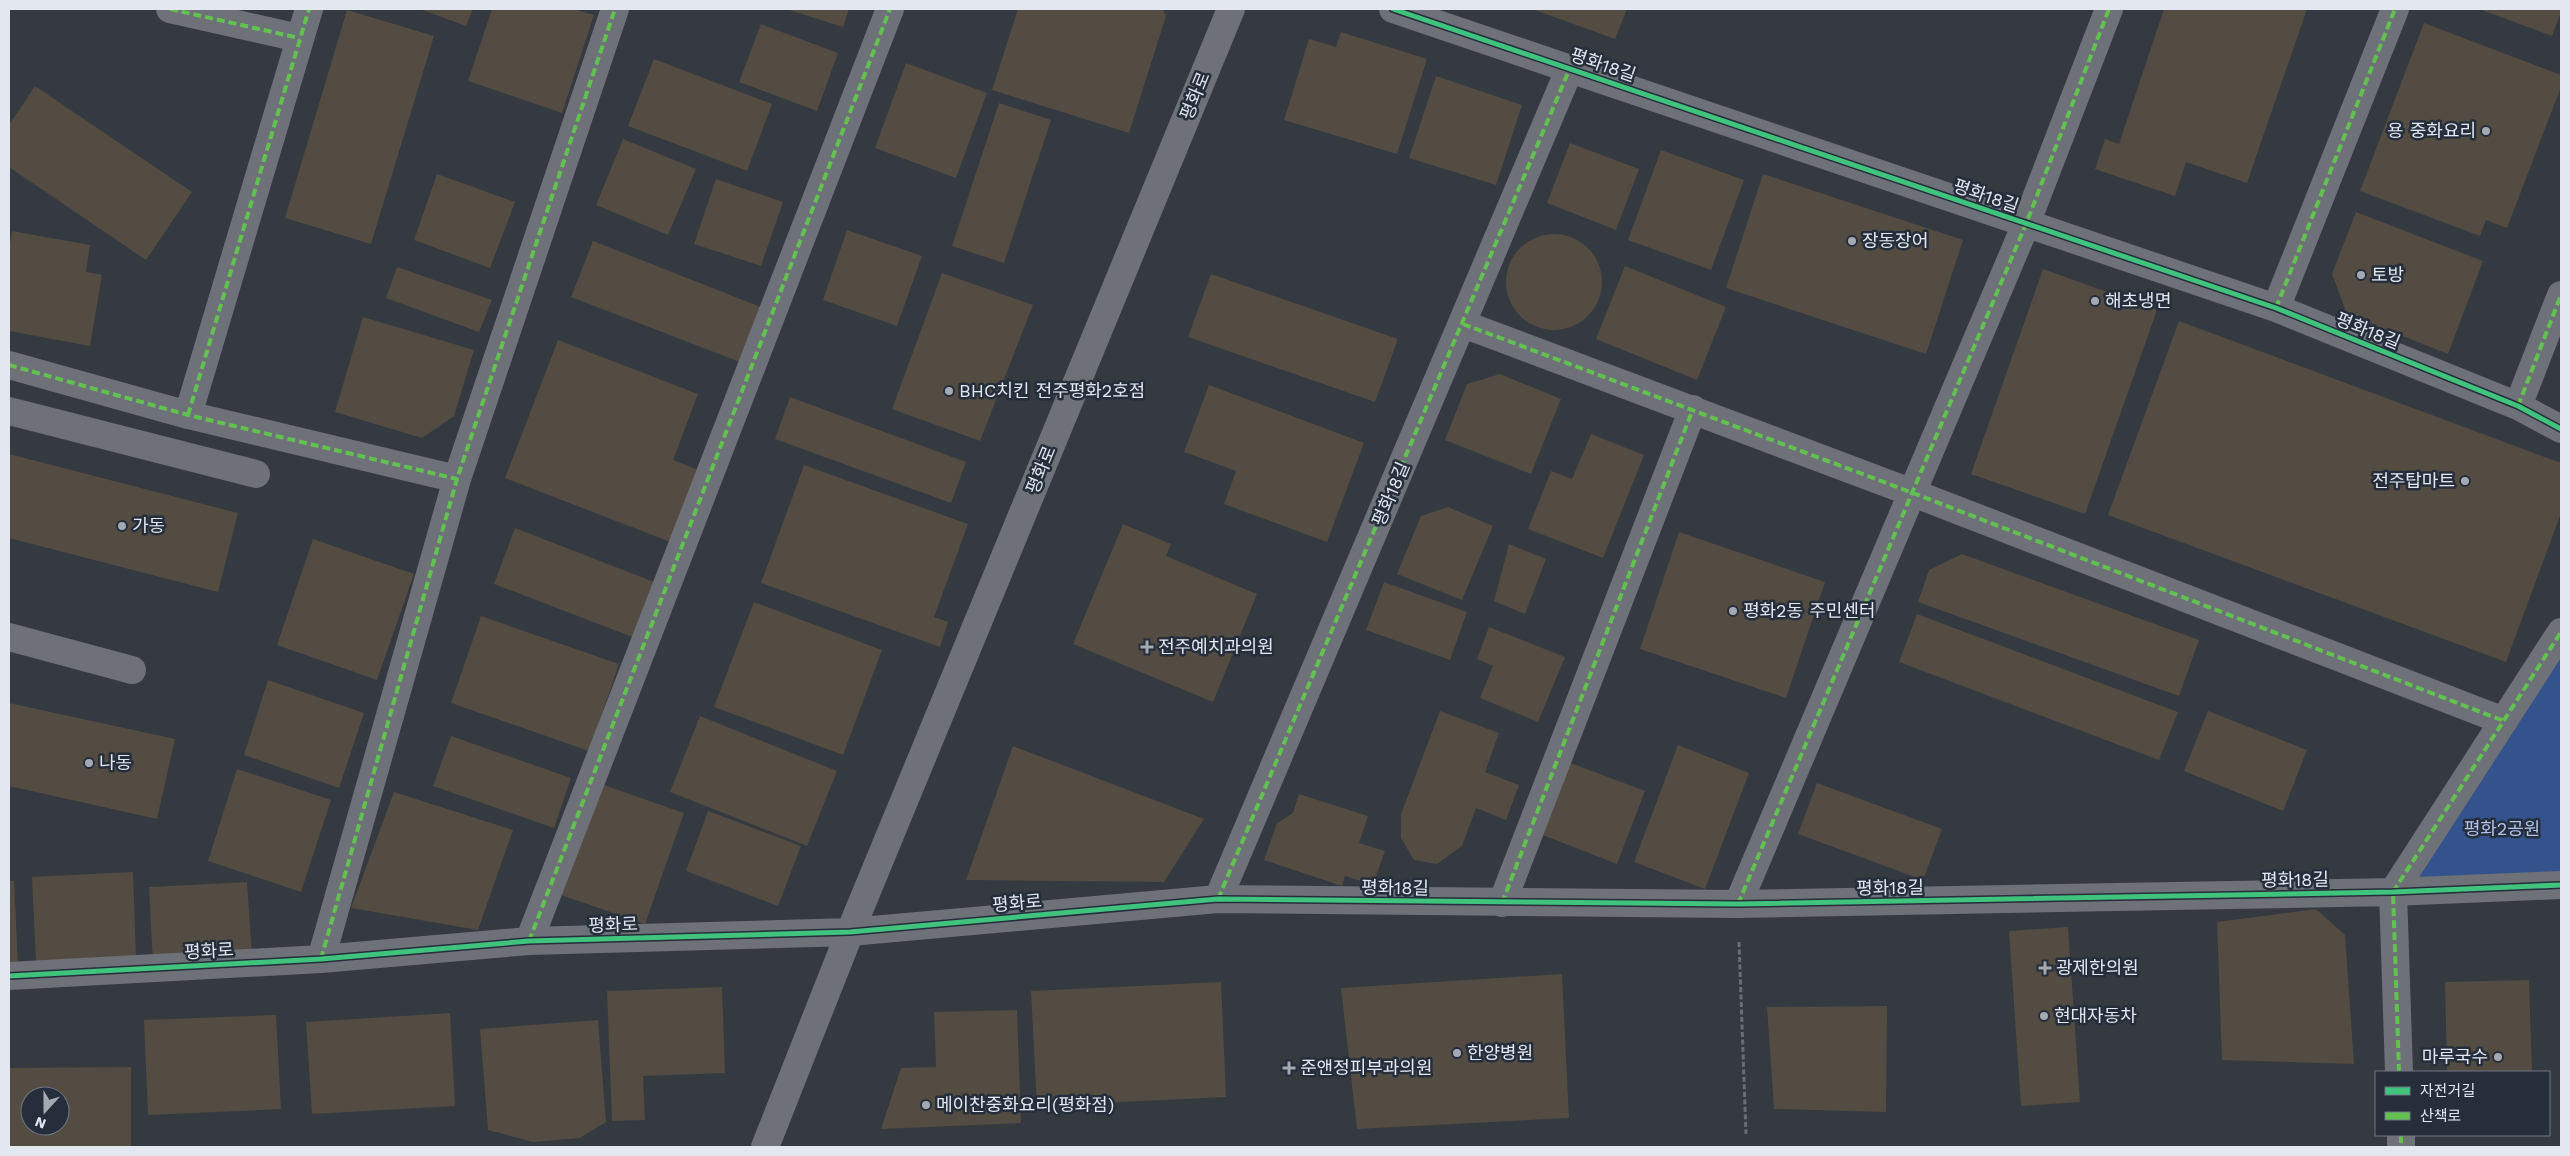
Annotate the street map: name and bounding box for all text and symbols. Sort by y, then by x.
street label: 평화18길 [1568,44,1639,85]
street label: 평화로 [1175,69,1214,123]
place label: 용 중화요리 [2387,120,2476,141]
marker: 용 중화요리 [2480,125,2492,137]
street label: 평화18길 [1951,175,2022,216]
place label: 장동장어 [1862,230,1928,251]
marker: 장동장어 [1846,235,1858,247]
place label: 토방 [2371,264,2404,285]
marker: 토방 [2355,269,2367,281]
place label: 해초냉면 [2105,290,2171,311]
marker: 해초냉면 [2089,295,2101,307]
street label: 평화18길 [2333,308,2404,353]
place label: BHC치킨 전주평화2호점 [959,380,1145,401]
marker: BHC치킨 전주평화2호점 [943,385,955,397]
street label: 평화로 [1021,443,1060,497]
street label: 평화18길 [1368,458,1413,529]
place label: 전주탑마트 [2372,470,2455,491]
marker: 전주탑마트 [2459,475,2471,487]
place label: 가동 [132,515,165,536]
marker: 가동 [116,520,128,532]
place label: 평화2동 주민센터 [1743,600,1876,621]
marker: 평화2동 주민센터 [1727,605,1739,617]
place label: 전주예치과의원 [1158,636,1274,657]
marker: 전주예치과의원 [1140,640,1154,654]
place label: 나동 [99,752,132,773]
marker: 나동 [83,757,95,769]
park label: 평화2공원 [2464,818,2540,839]
street label: 평화18길 [2261,868,2329,891]
street label: 평화18길 [1361,876,1429,899]
street label: 평화18길 [1856,876,1924,899]
street label: 평화로 [991,890,1043,915]
street label: 평화로 [588,913,638,936]
street label: 평화로 [184,939,234,962]
place label: 광제한의원 [2056,957,2139,978]
marker: 광제한의원 [2038,961,2052,975]
place label: 현대자동차 [2054,1005,2137,1026]
marker: 현대자동차 [2038,1010,2050,1022]
place label: 한양병원 [1467,1042,1533,1063]
place label: 마루국수 [2422,1046,2488,1067]
marker: 한양병원 [1451,1047,1463,1059]
marker: 마루국수 [2492,1051,2504,1063]
place label: 준앤정피부과의원 [1300,1057,1432,1078]
marker: 준앤정피부과의원 [1282,1061,1296,1075]
legend [2375,1071,2550,1136]
text: 자전거길 [2420,1082,2475,1100]
north arrow [20,1086,70,1136]
place label: 메이찬중화요리(평화점) [936,1094,1114,1115]
marker: 메이찬중화요리(평화점) [920,1099,932,1111]
text: 산책로 [2420,1107,2461,1125]
text: N [33,1114,48,1132]

